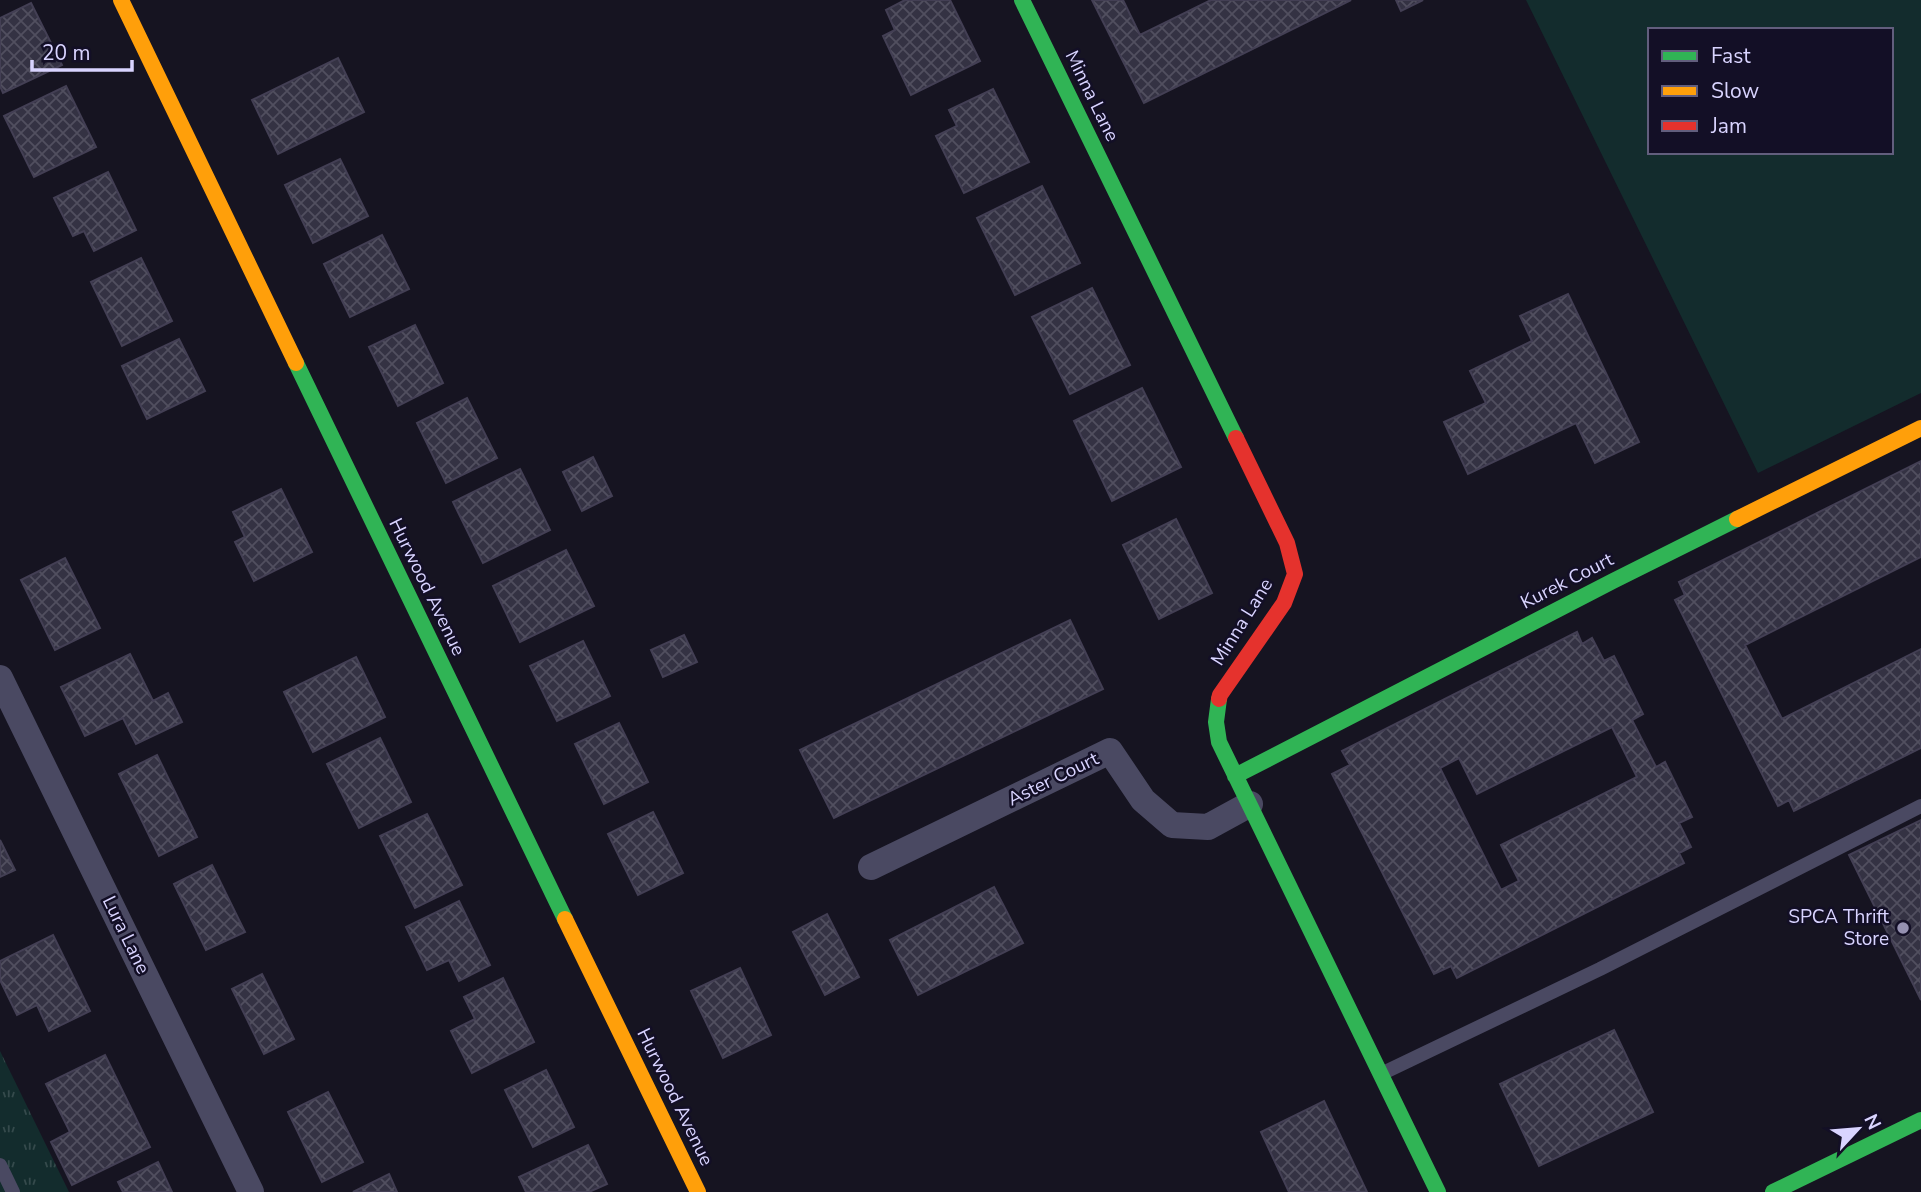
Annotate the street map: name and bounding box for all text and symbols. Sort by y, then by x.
scale bar [32,28,131,72]
legend [1648,28,1893,154]
text: 20 m [42,39,91,67]
text: Fast [1711,42,1751,70]
street label: Minna Lane [1059,46,1125,146]
text: Slow [1711,77,1760,105]
text: Jam [1710,112,1747,140]
street label: Hurwood Avenue [382,514,472,660]
street label: Kurek Court [1516,546,1618,615]
street label: Minna Lane [1205,573,1279,671]
street label: Aster Court [1003,746,1103,812]
street label: Lura Lane [96,892,156,978]
place label: SPCA Thrift Store [1788,904,1889,952]
marker: SPCA Thrift Store [1895,920,1911,936]
street label: Hurwood Avenue [630,1024,720,1170]
north arrow [1823,1094,1893,1164]
text: N [1858,1110,1887,1134]

